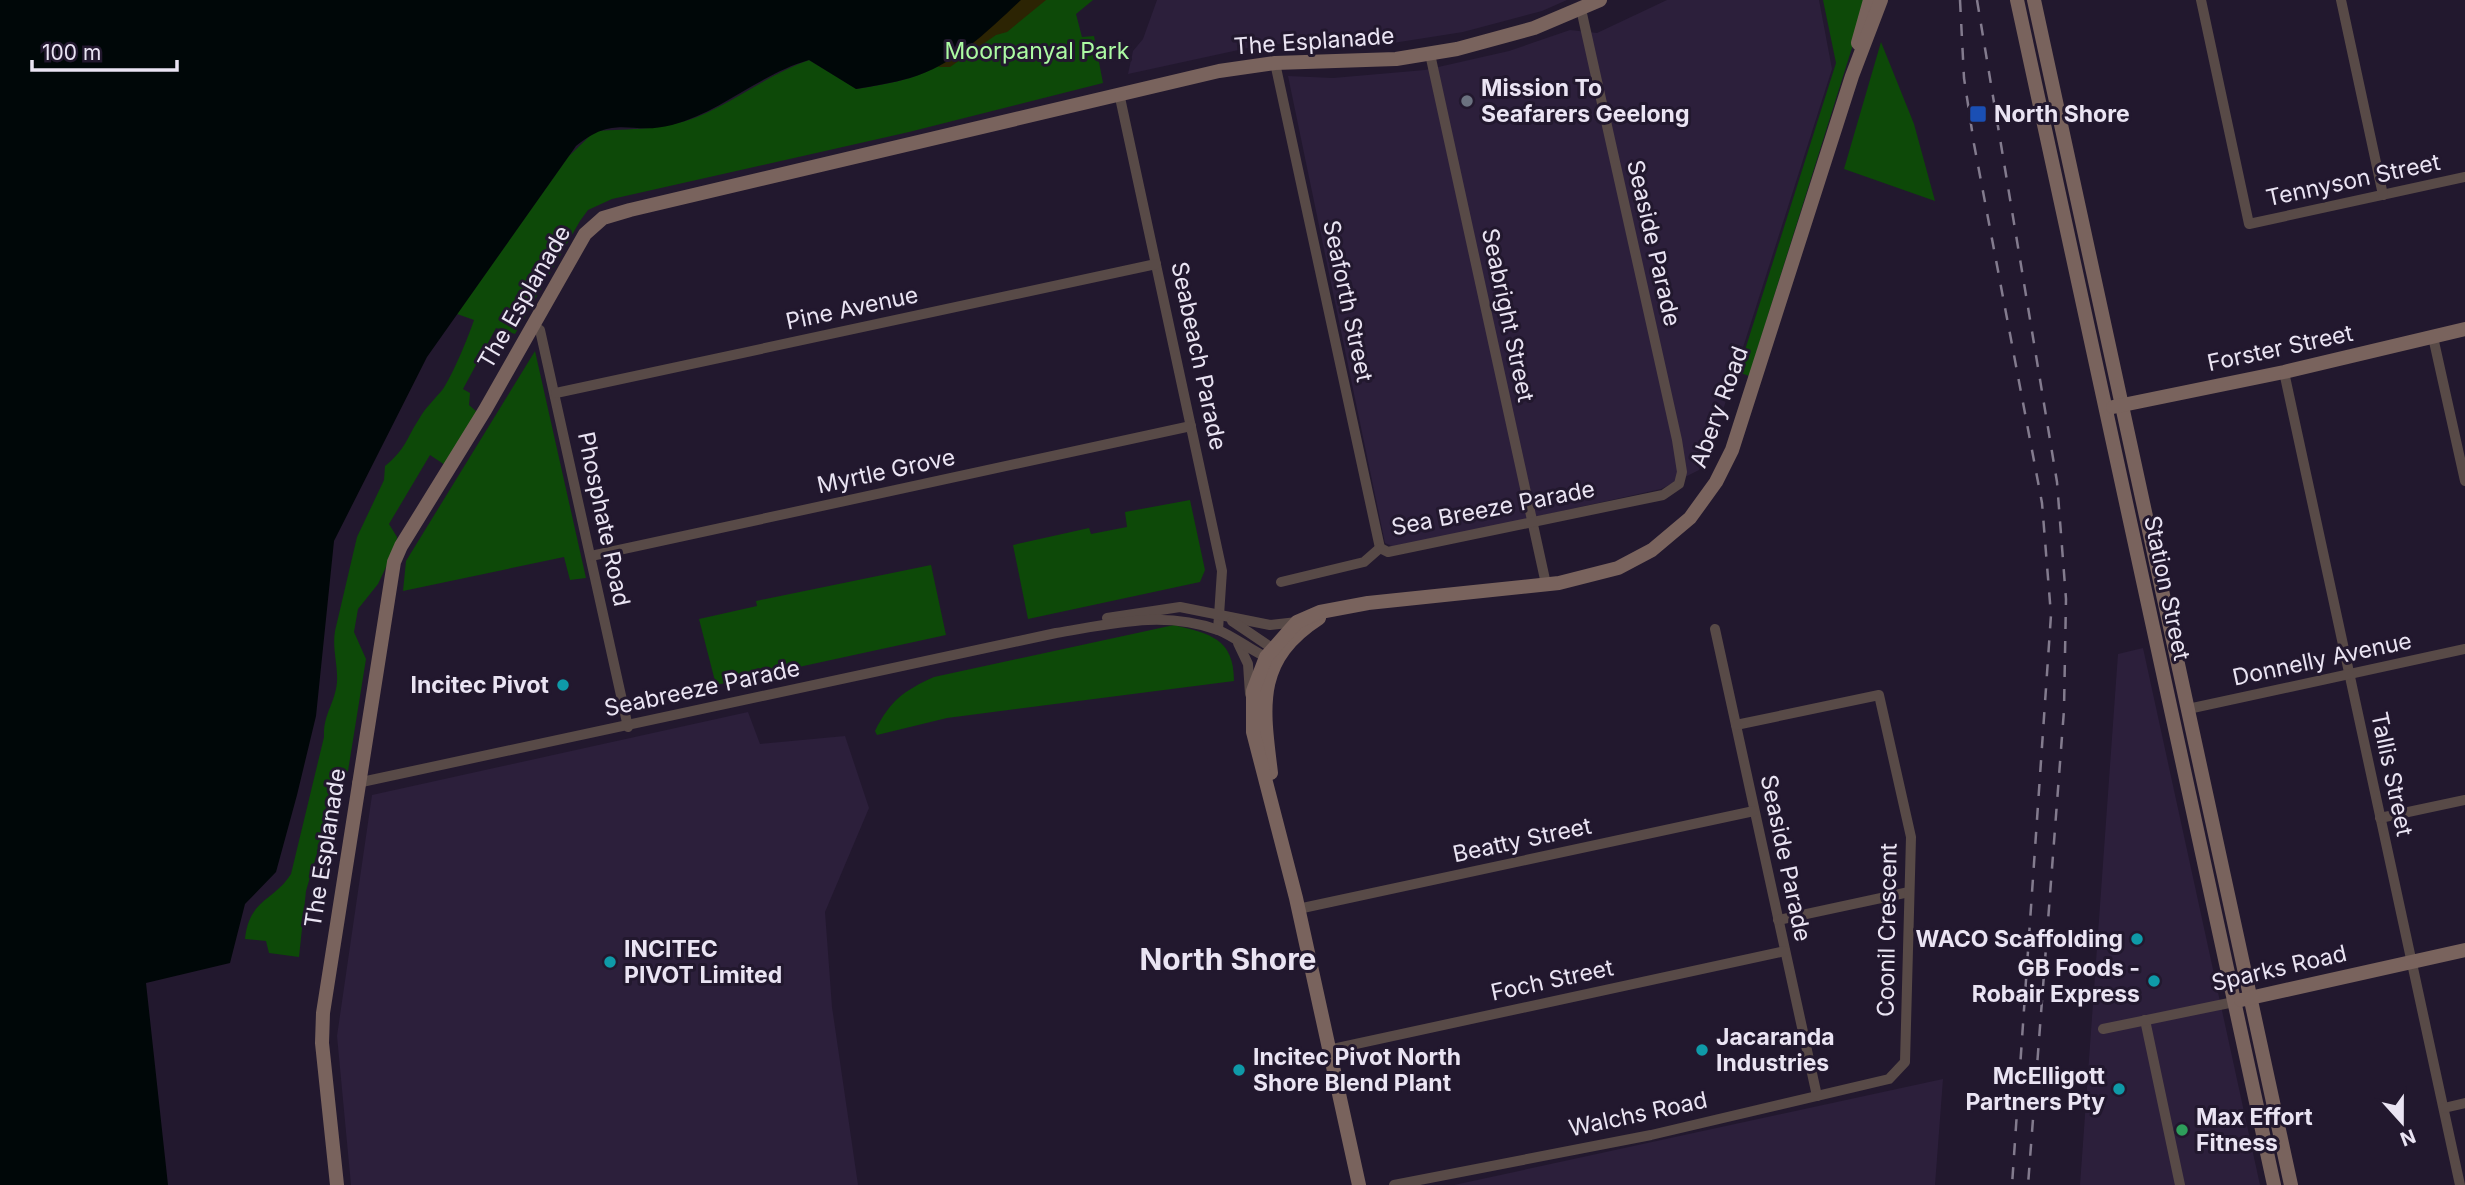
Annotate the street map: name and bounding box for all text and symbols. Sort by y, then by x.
street label: The Esplanade [1233,21,1395,61]
scale bar [32,28,177,72]
park label: Moorpanyal Park [945,37,1130,65]
text: 100 m [42,40,101,65]
place label: Mission To Seafarers Geelong [1481,74,1689,128]
marker: Mission To Seafarers Geelong [1459,93,1475,109]
place label: North Shore [1994,100,2130,128]
marker: North Shore [1968,104,1988,124]
street label: Tennyson Street [2263,148,2443,212]
street label: Seaside Parade [1621,157,1687,329]
street label: Seaforth Street [1317,218,1379,385]
street label: The Esplanade [472,220,576,374]
street label: Seabright Street [1476,226,1540,405]
street label: Seabeach Parade [1165,259,1233,453]
street label: Pine Avenue [783,280,921,336]
street label: Forster Street [2205,319,2356,377]
street label: Abery Road [1684,342,1754,472]
street label: Phosphate Road [572,429,636,609]
street label: Myrtle Grove [814,443,958,499]
street label: Sea Breeze Parade [1389,475,1597,541]
street label: Station Street [2138,513,2196,663]
street label: Donnelly Avenue [2230,626,2414,692]
street label: Seabreeze Parade [602,654,802,722]
place label: Incitec Pivot [411,671,550,699]
marker: Incitec Pivot [555,677,571,693]
street label: Tallis Street [2365,709,2419,839]
street label: The Esplanade [299,766,351,930]
street label: Seaside Parade [1755,772,1817,944]
street label: Beatty Street [1450,812,1594,868]
street label: Coonil Crescent [1871,842,1903,1017]
place label: WACO Scaffolding [1915,925,2123,953]
marker: WACO Scaffolding [2129,931,2145,947]
place label: INCITEC PIVOT Limited [624,935,782,989]
street label: Sparks Road [2209,939,2349,997]
district label: North Shore [1140,941,1316,977]
street label: Foch Street [1488,953,1616,1007]
marker: INCITEC PIVOT Limited [602,954,618,970]
place label: GB Foods - Robair Express [1972,954,2140,1008]
marker: GB Foods - Robair Express [2146,973,2162,989]
place label: Jacaranda Industries [1716,1023,1834,1077]
marker: Jacaranda Industries [1694,1042,1710,1058]
place label: Incitec Pivot North Shore Blend Plant [1253,1043,1461,1097]
marker: Incitec Pivot North Shore Blend Plant [1231,1062,1247,1078]
place label: McElligott Partners Pty [1965,1062,2106,1116]
marker: McElligott Partners Pty [2111,1081,2127,1097]
street label: Walchs Road [1566,1086,1710,1142]
north arrow [2367,1087,2437,1157]
place label: Max Effort Fitness [2196,1103,2313,1157]
marker: Max Effort Fitness [2174,1122,2190,1138]
text: N [2397,1124,2419,1151]

